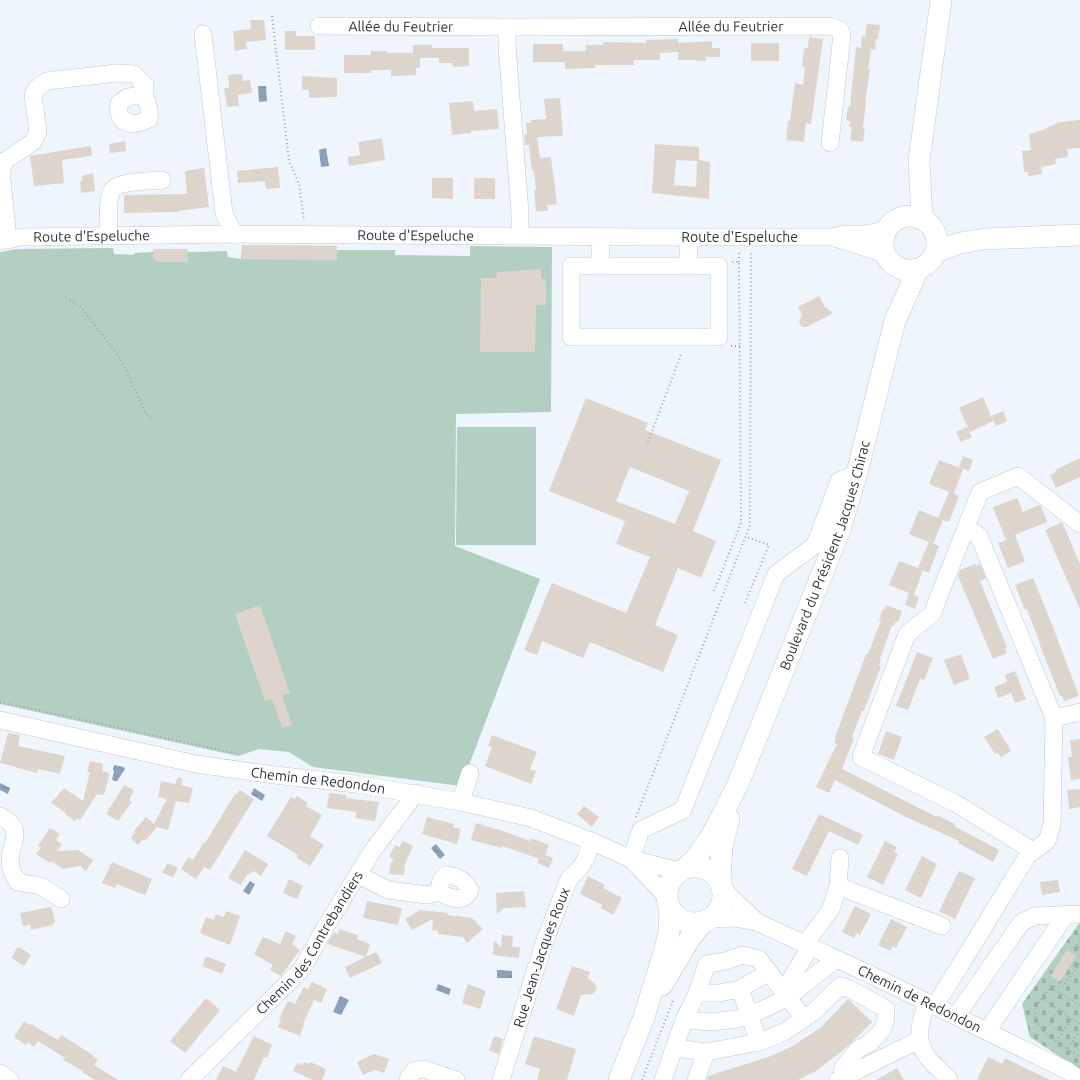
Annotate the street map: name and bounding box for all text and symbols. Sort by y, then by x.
street label: Allée du Feutrier [348,18,454,35]
street label: Allée du Feutrier [679,18,784,34]
street label: Route d'Espeluche [33,227,150,245]
street label: Route d'Espeluche [357,227,474,244]
street label: Route d'Espeluche [681,229,798,245]
street label: Boulevard du Président Jacques Chirac [776,438,873,672]
street label: Chemin de Redondon [250,764,387,797]
street label: Chemin des Contrebandiers [253,868,366,1018]
street label: Rue Jean-Jacques Roux [510,885,573,1030]
street label: Chemin de Redondon [855,962,984,1035]

